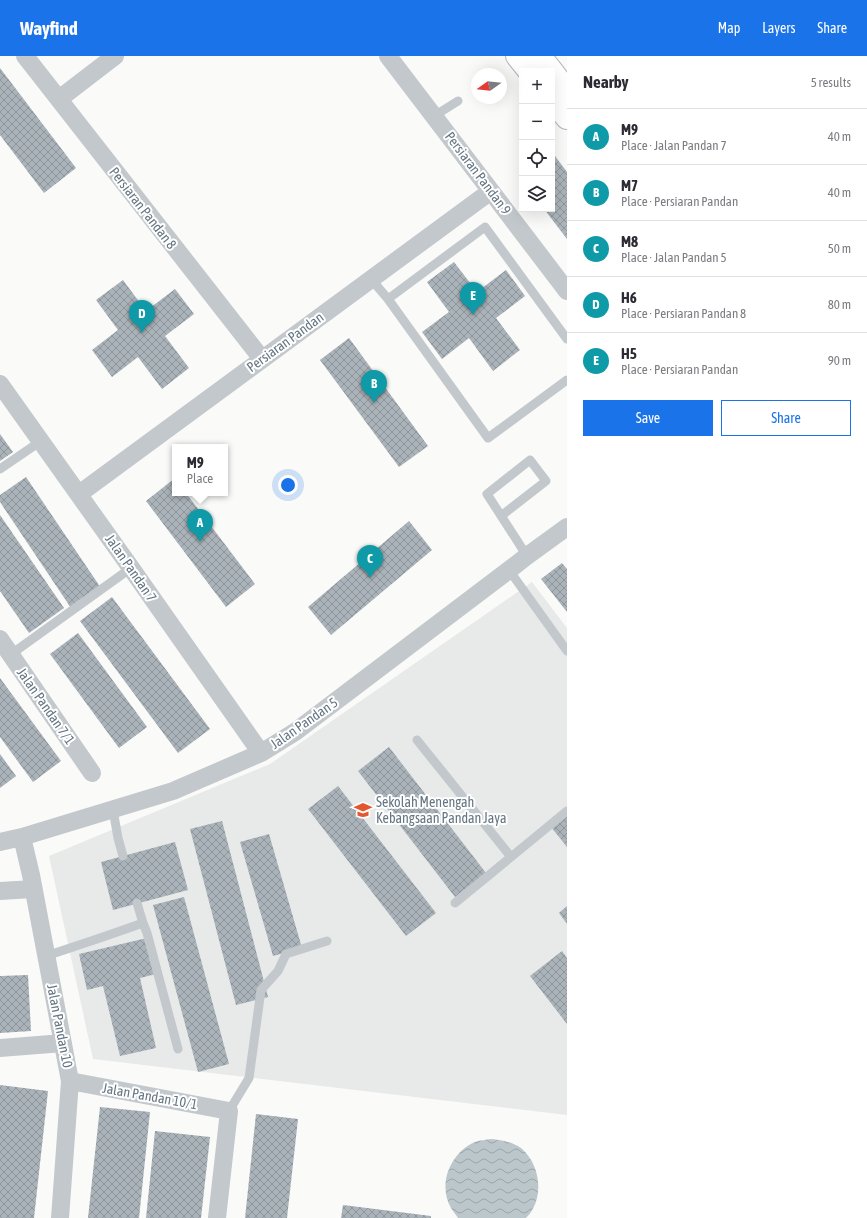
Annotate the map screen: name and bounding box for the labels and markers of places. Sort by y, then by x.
pin: E [460,282,486,315]
pin: D [129,300,155,333]
pin: B [361,370,387,403]
pin: A [187,509,213,542]
pin: C [357,545,383,578]
place label: Sekolah Menengah Kebangsaan Pandan Jaya [376,794,506,826]
school or university icon: Sekolah Menengah Kebangsaan Pandan Jaya [353,800,373,820]

